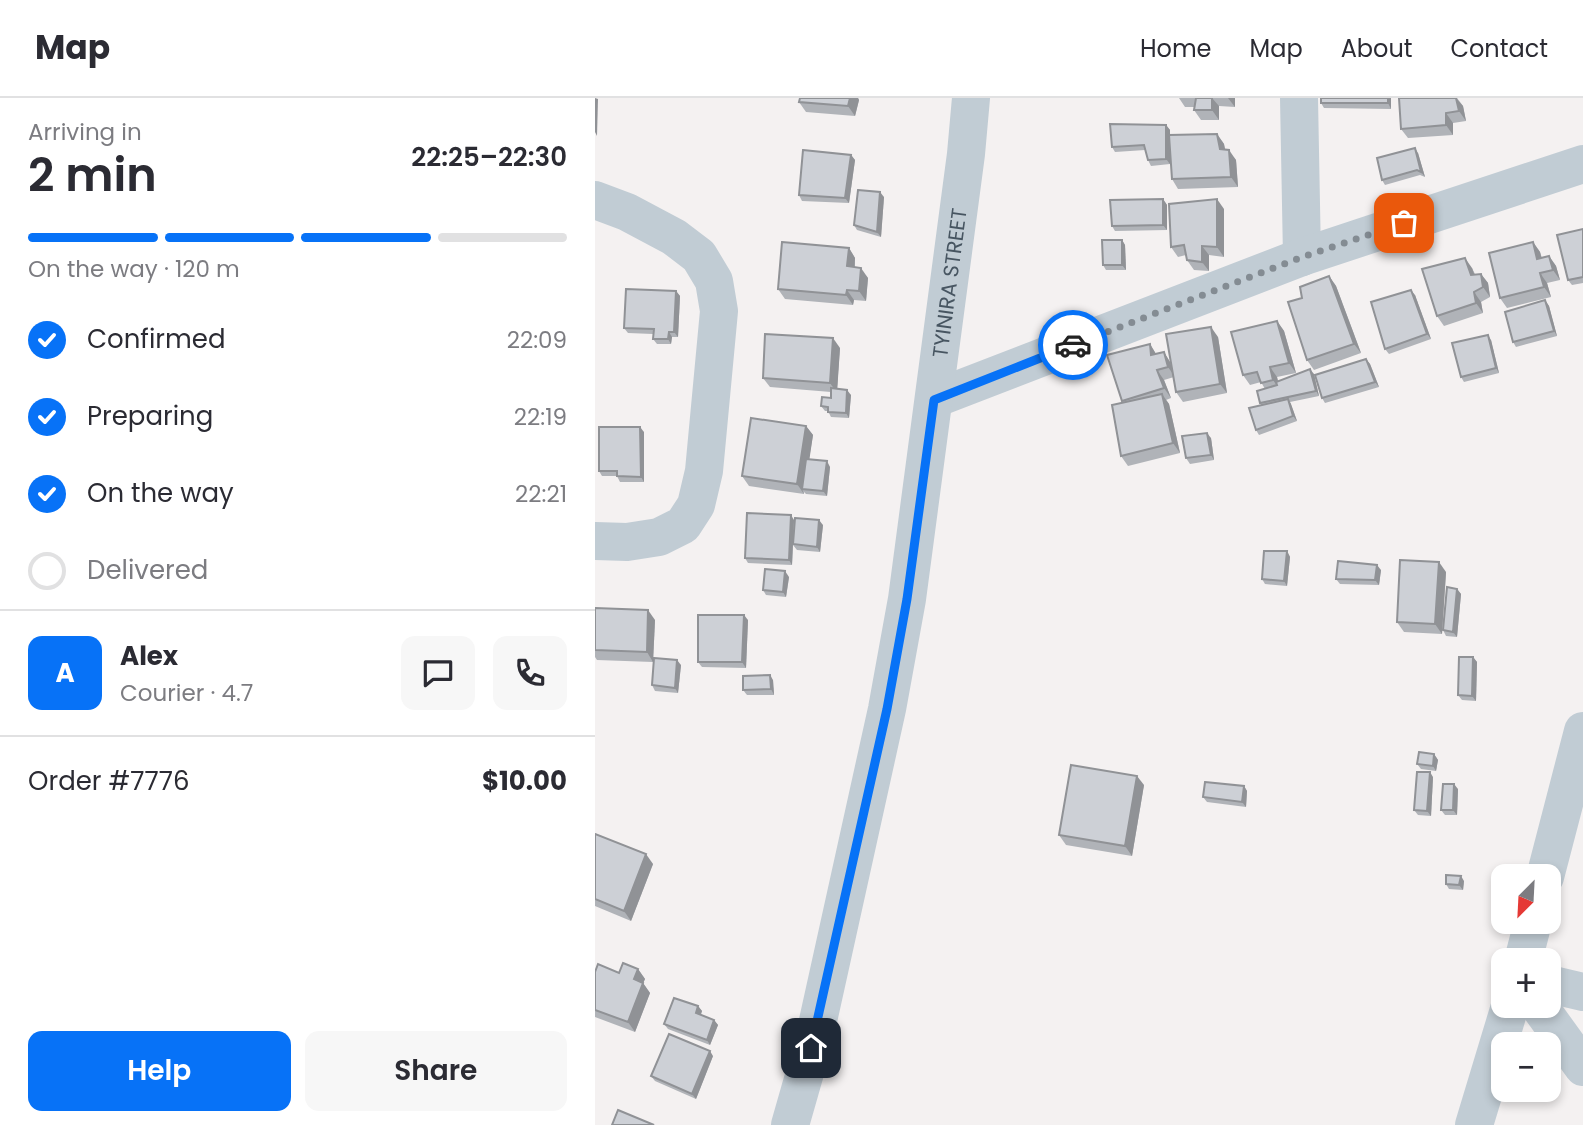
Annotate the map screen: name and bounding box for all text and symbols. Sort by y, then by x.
text: Map [35,24,110,71]
text: Home [1140,32,1212,65]
text: Map [1250,32,1303,65]
text: About [1341,32,1412,65]
text: Contact [1450,32,1548,65]
text: Arriving in [28,116,142,148]
text: 22:25–22:30 [411,139,567,175]
text: 2 min [28,143,157,207]
pin [1374,193,1434,253]
icon: bag [1385,204,1423,242]
street label: TYINIRA STREET [925,206,973,359]
text: On the way · 120 m [28,253,240,285]
courier [1038,310,1108,380]
icon: check [28,321,66,359]
text: Confirmed [87,321,225,357]
text: 22:09 [507,324,567,356]
icon: car [1054,326,1092,364]
icon: check [28,398,66,436]
text: Preparing [87,398,213,434]
text: 22:19 [514,401,567,433]
icon: check [28,475,66,513]
text: On the way [87,475,234,511]
text: 22:21 [515,478,567,510]
text: Delivered [87,552,208,588]
button: chat [401,636,475,710]
button: phone [493,636,567,710]
text: Alex [120,638,178,674]
text: A [55,655,75,691]
text: Courier · 4.7 [120,677,253,709]
text: Order #7776 [28,763,189,799]
text: $10.00 [482,763,567,799]
north arrow [1491,864,1561,934]
map controls [1491,864,1561,1102]
button: + [1491,948,1561,1018]
pin [781,1018,841,1078]
icon: home [792,1029,830,1067]
button: Help [28,1031,291,1111]
button: Share [305,1031,567,1111]
button: − [1491,1032,1561,1102]

